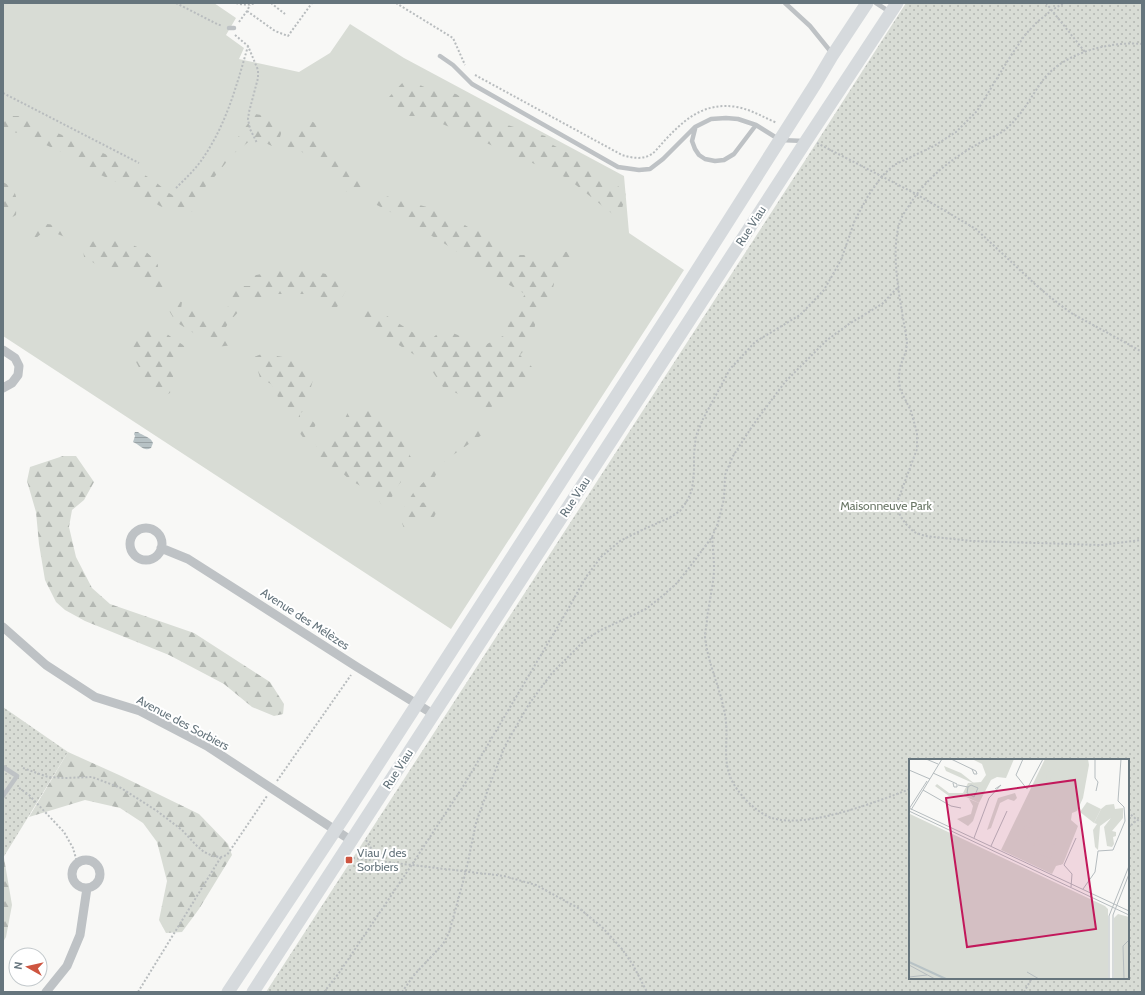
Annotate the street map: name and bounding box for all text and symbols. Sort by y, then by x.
street label: Rue Viau [732,203,769,249]
street label: Rue Viau [556,474,593,520]
park label: Maisonneuve Park [840,498,932,513]
street label: Avenue des Mélèzes [258,584,352,653]
street label: Avenue des Sorbiers [134,692,232,753]
street label: Rue Viau [379,746,416,792]
inset map [909,759,1129,979]
place label: Viau / des Sorbiers [357,845,407,874]
marker: Viau / des Sorbiers [344,855,354,865]
north arrow [8,947,48,987]
text: N [11,961,26,970]

